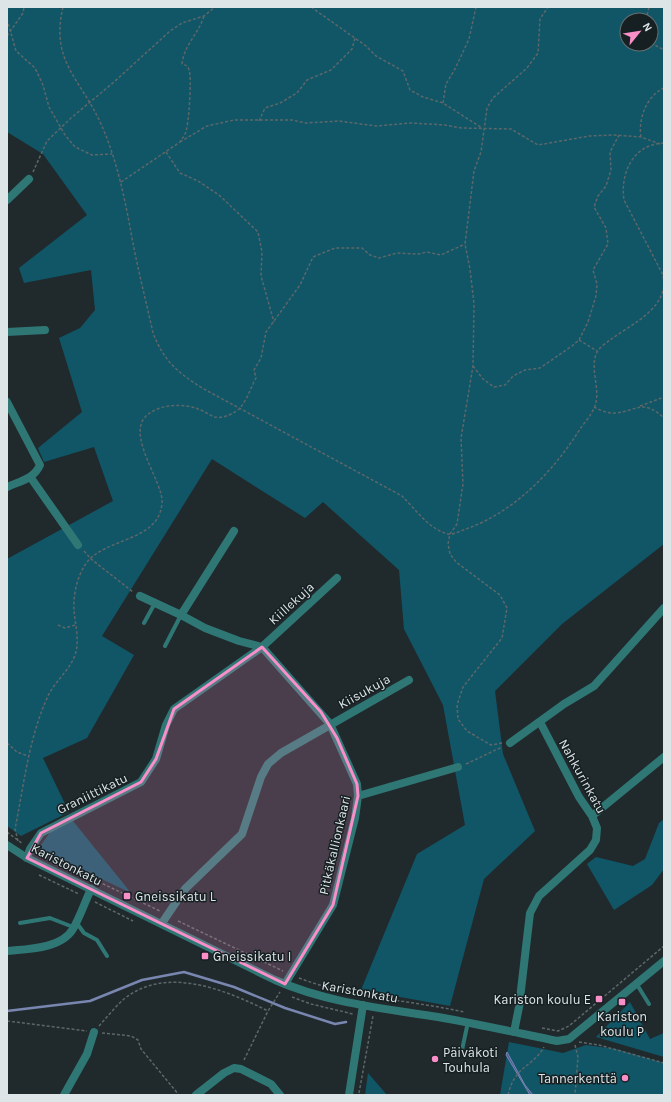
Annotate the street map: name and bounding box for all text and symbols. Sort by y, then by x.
north arrow [619,12,659,52]
text: N [640,21,655,34]
street label: Kiillekuja [265,579,317,628]
street label: Kiisukuja [336,671,393,712]
street label: Nahkurinkatu [556,736,609,816]
street label: Graniittikatu [54,770,130,817]
street label: Pitkäkallionkaari [316,794,353,896]
street label: Karistonkatu [29,840,105,889]
place label: Gneissikatu L [135,889,216,904]
marker: Gneissikatu L [122,891,132,901]
place label: Gneissikatu I [213,949,291,964]
marker: Gneissikatu I [200,951,210,961]
street label: Karistonkatu [320,977,399,1006]
place label: Kariston koulu E [493,992,591,1007]
marker: Kariston koulu E [594,994,604,1004]
marker: Kariston koulu P [617,997,627,1007]
place label: Kariston koulu P [597,1009,647,1039]
place label: Päiväkoti Touhula [443,1045,498,1075]
marker: Päiväkoti Touhula [430,1054,440,1064]
place label: Tannerkenttä [539,1071,617,1086]
marker: Tannerkenttä [620,1073,630,1083]

